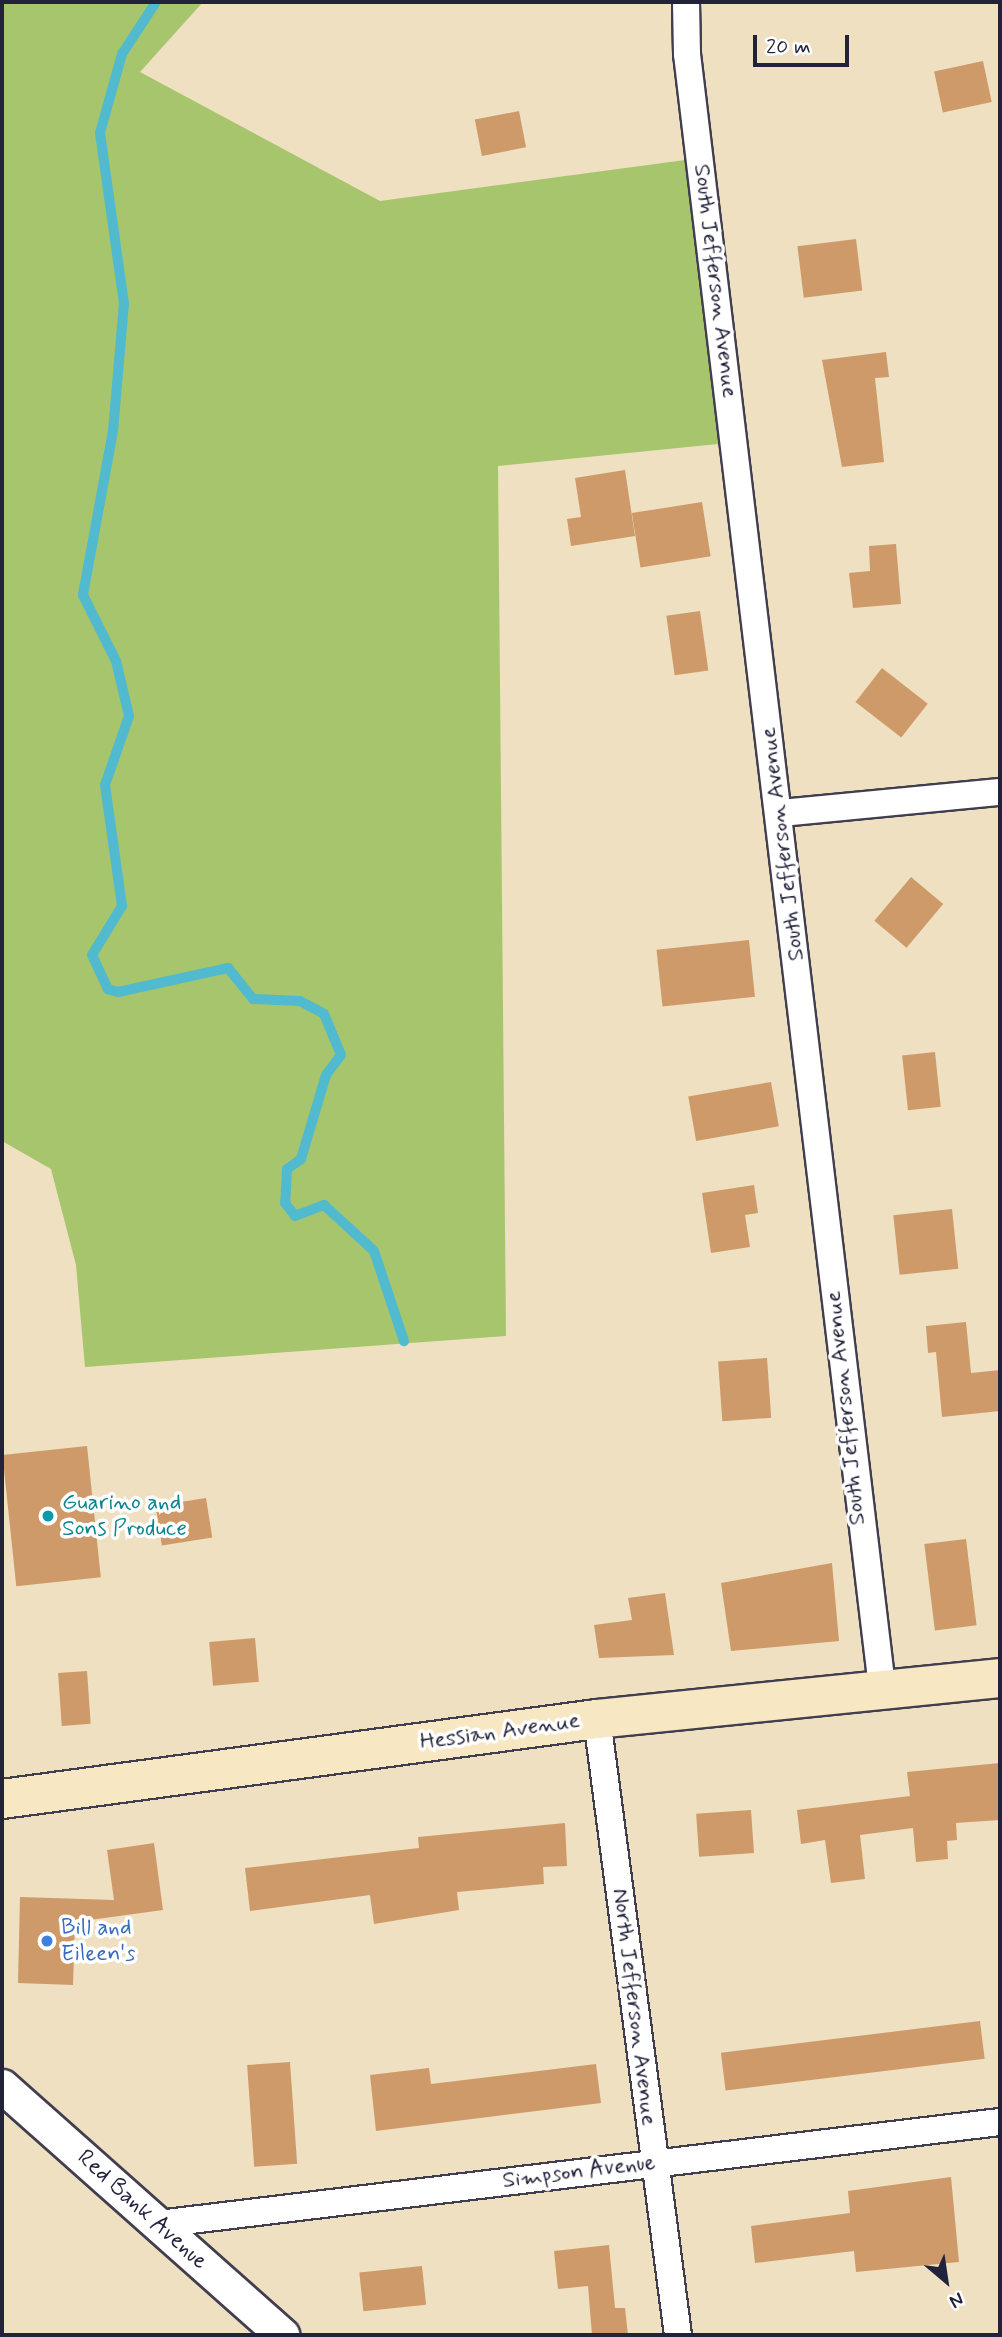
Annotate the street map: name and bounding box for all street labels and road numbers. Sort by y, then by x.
street label: South Jefferson Avenue [687,163,743,399]
street label: South Jefferson Avenue [755,726,811,962]
street label: South Jefferson Avenue [820,1290,872,1526]
street label: Hessian Avenue [422,1708,578,1756]
street label: North Jefferson Avenue [606,1887,662,2127]
street label: Red Bank Avenue [69,2142,215,2278]
street label: Simpson Avenue [498,2149,660,2195]

